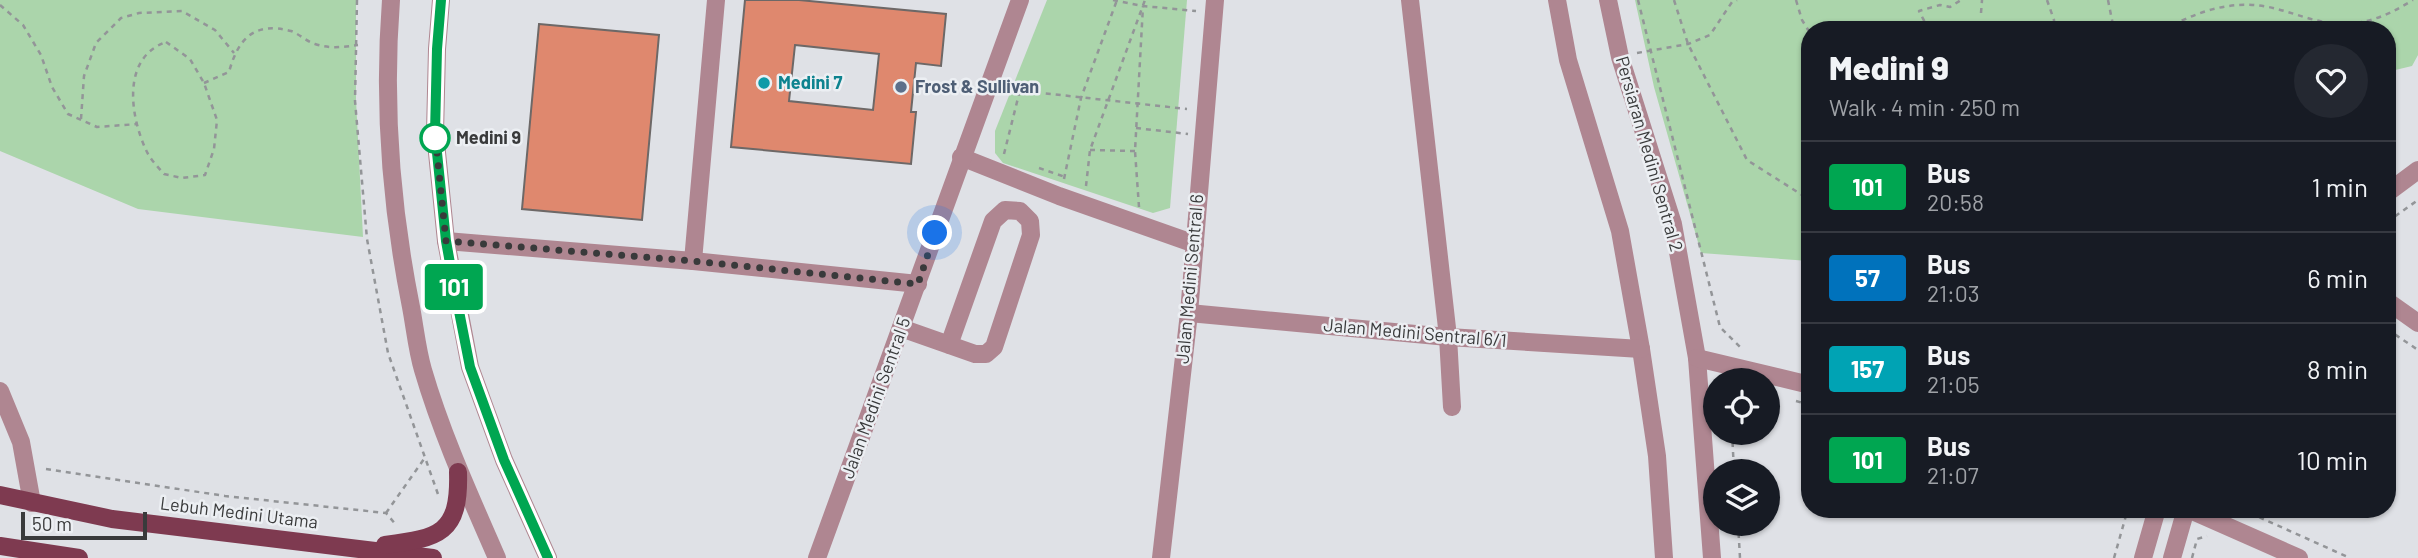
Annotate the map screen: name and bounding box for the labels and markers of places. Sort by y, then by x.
place label: Medini 7 [778,71,843,93]
marker: Medini 7 [756,75,772,91]
place label: Frost & Sullivan [915,75,1039,97]
marker: Frost & Sullivan [893,79,909,95]
marker: Medini 9 [420,123,450,153]
place label: Medini 9 [456,126,521,148]

